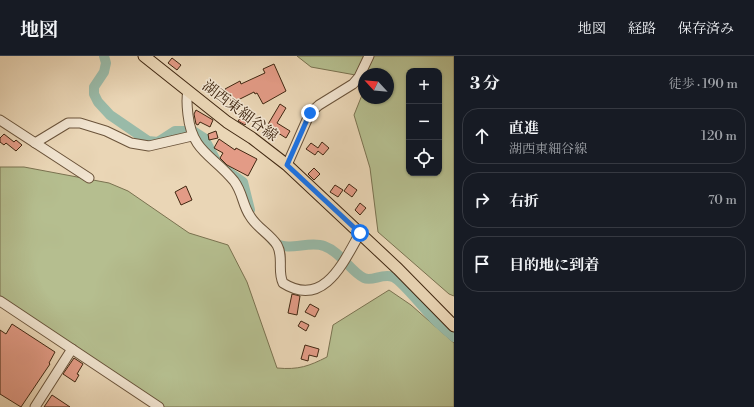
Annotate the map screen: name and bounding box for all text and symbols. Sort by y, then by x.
text: 地図 [20,18,58,42]
text: 地図 [578,20,606,38]
text: 経路 [628,20,656,38]
text: 保存済み [678,20,734,38]
north arrow [358,68,394,104]
map controls [406,68,442,176]
button: + [406,68,442,104]
text: 3 分 [470,73,500,95]
street label: 湖西東細谷線 [198,76,282,146]
text: 徒歩 · 190 m [669,76,738,92]
route end [301,104,319,122]
button: − [406,104,442,140]
text: 直進 [509,119,539,138]
icon: ahead [471,125,493,147]
text: 120 m [701,128,737,144]
button: locate [406,140,442,176]
text: 湖西東細谷線 [509,141,587,157]
icon: right [471,189,493,211]
text: 右折 [509,192,539,211]
text: 70 m [708,192,737,208]
route start [351,224,369,242]
icon: arrive [471,253,493,275]
text: 目的地に到着 [509,256,599,275]

